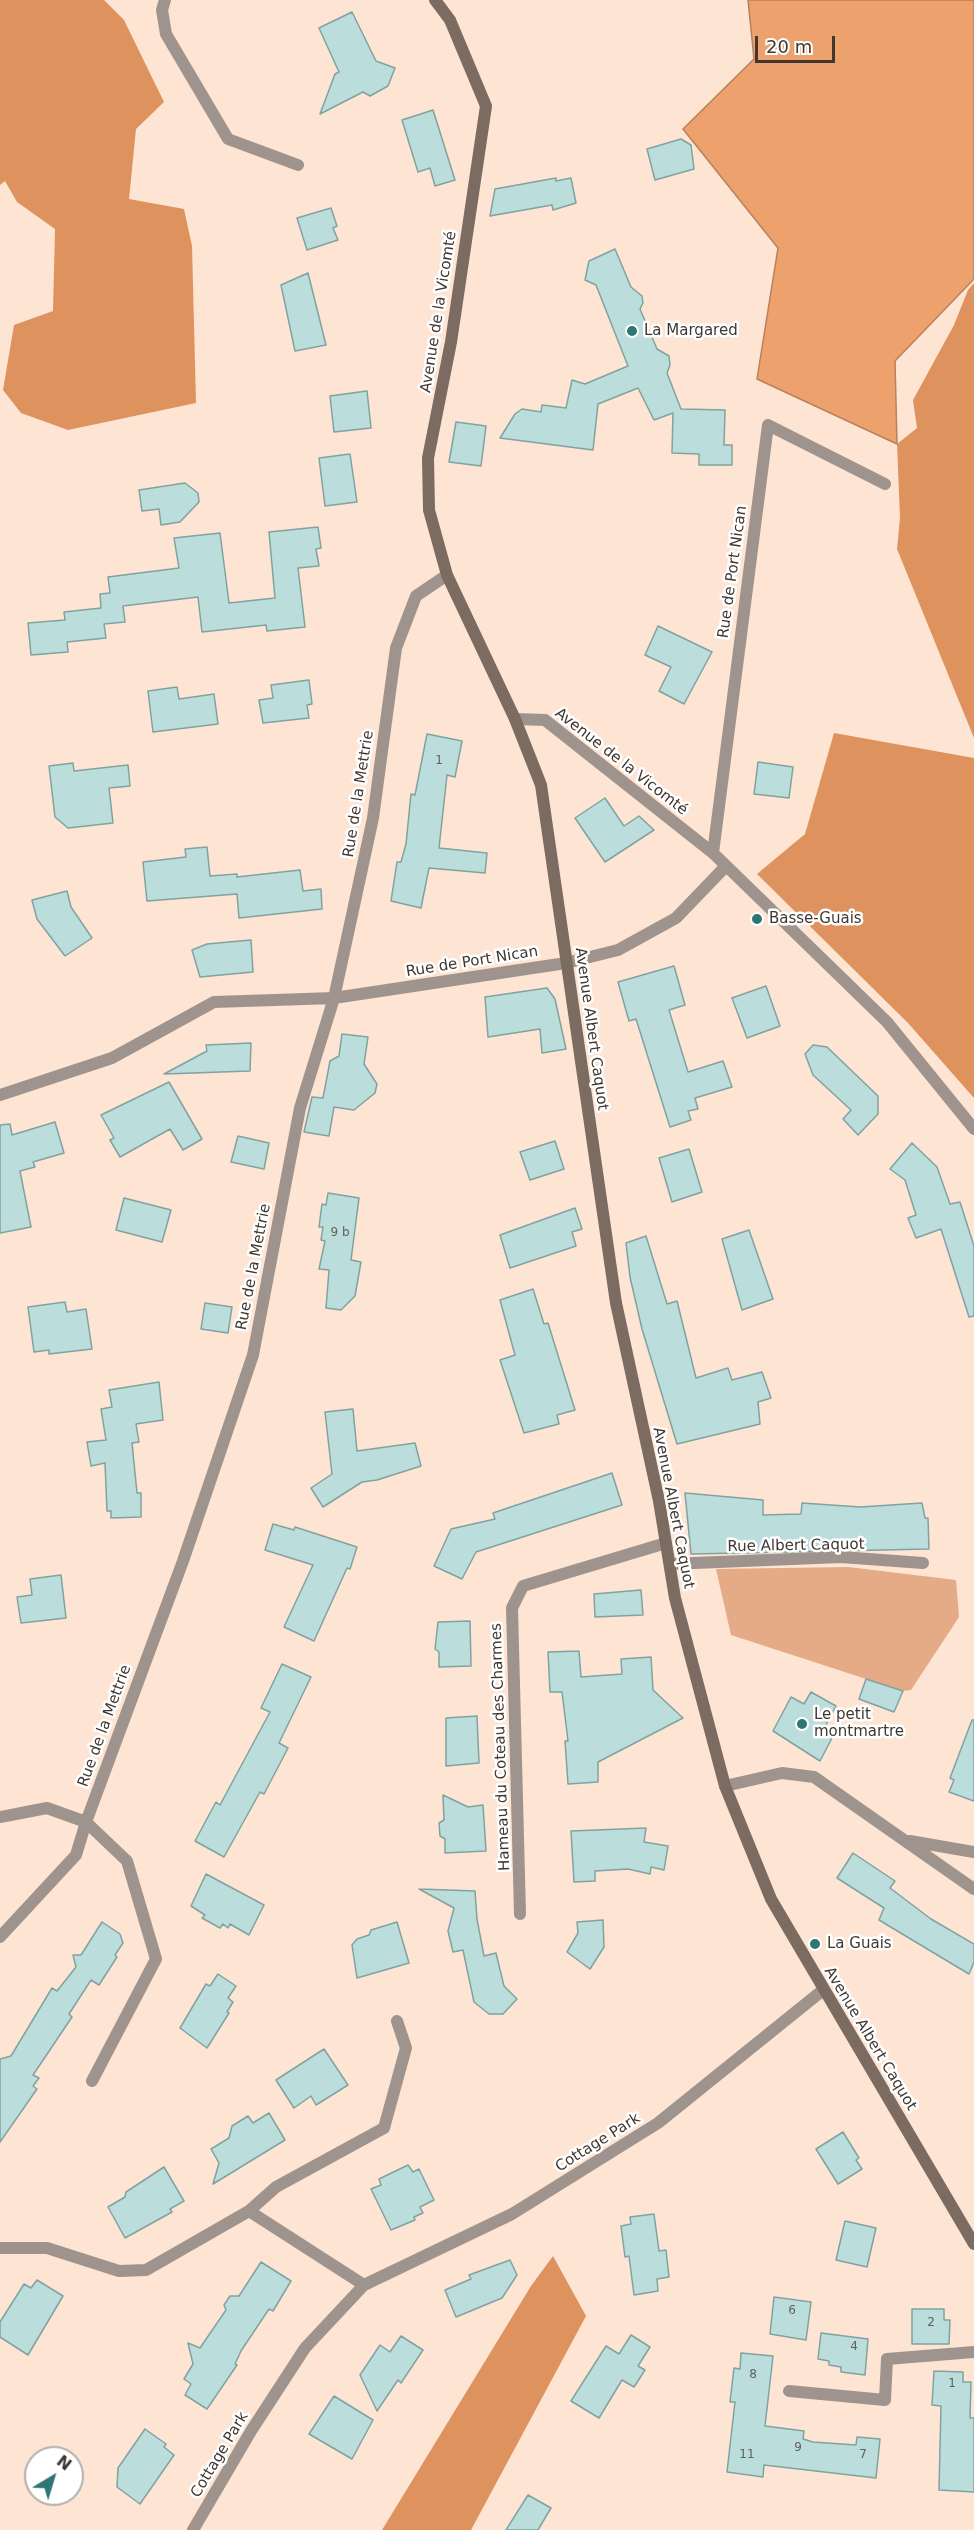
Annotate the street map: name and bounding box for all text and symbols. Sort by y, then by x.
scale bar [758,24,838,62]
text: 20 m [766,36,812,57]
street label: Avenue de la Vicomté [417,230,461,394]
place label: La Margared [644,322,738,340]
marker: La Margared [625,324,639,338]
street label: Rue de Port Nican [715,505,751,639]
street label: Avenue de la Vicomté [551,705,691,819]
street label: Rue de la Mettrie [340,729,378,859]
house number: 1 [435,754,443,768]
place label: Basse-Guais [769,910,862,928]
marker: Basse-Guais [750,912,764,926]
street label: Rue de Port Nican [405,943,539,981]
street label: Avenue Albert Caquot [571,946,611,1112]
street label: Rue de la Mettrie [233,1202,275,1332]
house number: 9 b [330,1226,350,1240]
street label: Avenue Albert Caquot [648,1426,698,1590]
street label: Rue Albert Caquot [727,1536,865,1556]
street label: Hameau du Coteau des Charmes [488,1623,514,1871]
street label: Rue de la Mettrie [75,1663,135,1789]
place label: Le petit montmartre [814,1706,904,1741]
marker: Le petit montmartre [795,1717,809,1731]
place label: La Guais [827,1935,892,1953]
marker: La Guais [808,1937,822,1951]
street label: Avenue Albert Caquot [820,1964,920,2114]
street label: Cottage Park [552,2110,644,2176]
house number: 6 [788,2304,796,2318]
house number: 2 [927,2316,935,2330]
house number: 4 [850,2340,858,2354]
house number: 8 [749,2368,757,2382]
house number: 1 [948,2377,956,2391]
street label: Cottage Park [187,2409,253,2501]
house number: 9 [794,2441,802,2455]
north arrow [24,2446,84,2506]
house number: 11 [739,2448,755,2462]
house number: 7 [859,2448,867,2462]
text: N [53,2451,75,2475]

